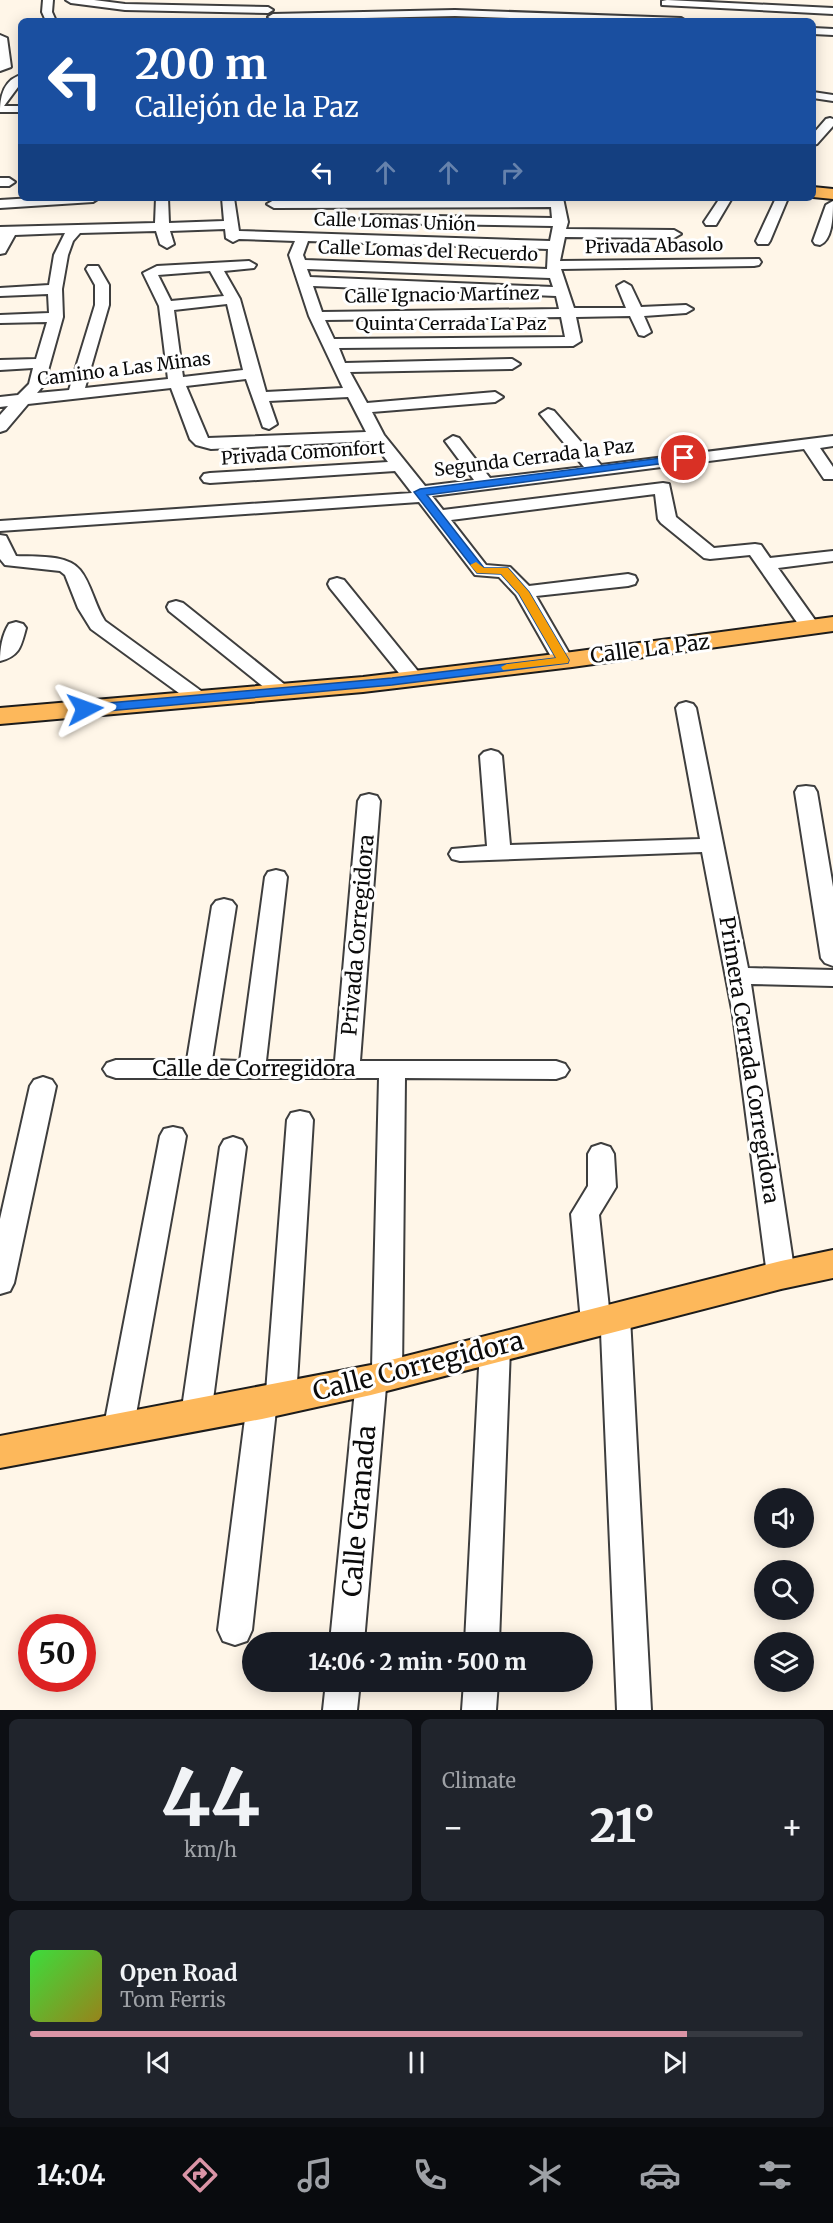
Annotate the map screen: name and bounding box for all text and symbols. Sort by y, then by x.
text: 200 m [135,38,267,90]
icon: left [36,42,114,120]
text: Callejón de la Paz [135,90,359,124]
icon: left [306,156,339,189]
icon: ahead [369,156,402,189]
icon: ahead [432,156,465,189]
icon: right [495,156,528,189]
street label: Calle Lomas Unión [314,207,476,236]
street label: Privada Abasolo [585,233,723,258]
street label: Calle Lomas del Recuerdo [318,235,538,266]
street label: Calle Ignacio Martínez [344,281,540,308]
street label: Quinta Cerrada La Paz [355,312,547,335]
street label: Camino a Las Minas [36,346,212,391]
pin [658,432,709,483]
street label: Segunda Cerrada la Paz [433,434,635,481]
street label: Privada Comonfort [220,435,386,470]
icon: arrive [667,441,700,474]
street label: Calle La Paz [589,628,711,669]
position arrow [53,677,117,741]
street label: Privada Corregidora [335,833,380,1037]
street label: Primera Cerrada Corregidora [713,914,786,1206]
street label: Calle de Corregidora [152,1055,356,1082]
street label: Calle Corregidora [309,1323,527,1408]
street label: Calle Granada [335,1424,382,1598]
map controls [754,1488,814,1692]
button: sound [754,1488,814,1548]
button: search [754,1560,814,1620]
speed limit sign: 50 [18,1614,96,1692]
button: layers [754,1632,814,1692]
text: 14:06 · 2 min · 500 m [308,1648,527,1676]
text: 44 [161,1749,260,1847]
text: Climate [442,1768,516,1793]
text: 21° [590,1798,655,1854]
text: − [442,1807,464,1848]
text: + [781,1807,803,1848]
text: km/h [184,1837,237,1862]
text: Open Road [120,1959,238,1987]
text: Tom Ferris [120,1987,226,2012]
icon: previous [142,2046,175,2079]
icon: pause [400,2046,433,2079]
icon: next [658,2046,691,2079]
icon: directions [179,2154,221,2196]
icon: music [294,2154,336,2196]
icon: phone [409,2154,451,2196]
icon: climate [524,2154,566,2196]
icon: car [639,2154,681,2196]
icon: filters [754,2154,796,2196]
text: 14:04 [37,2158,105,2192]

